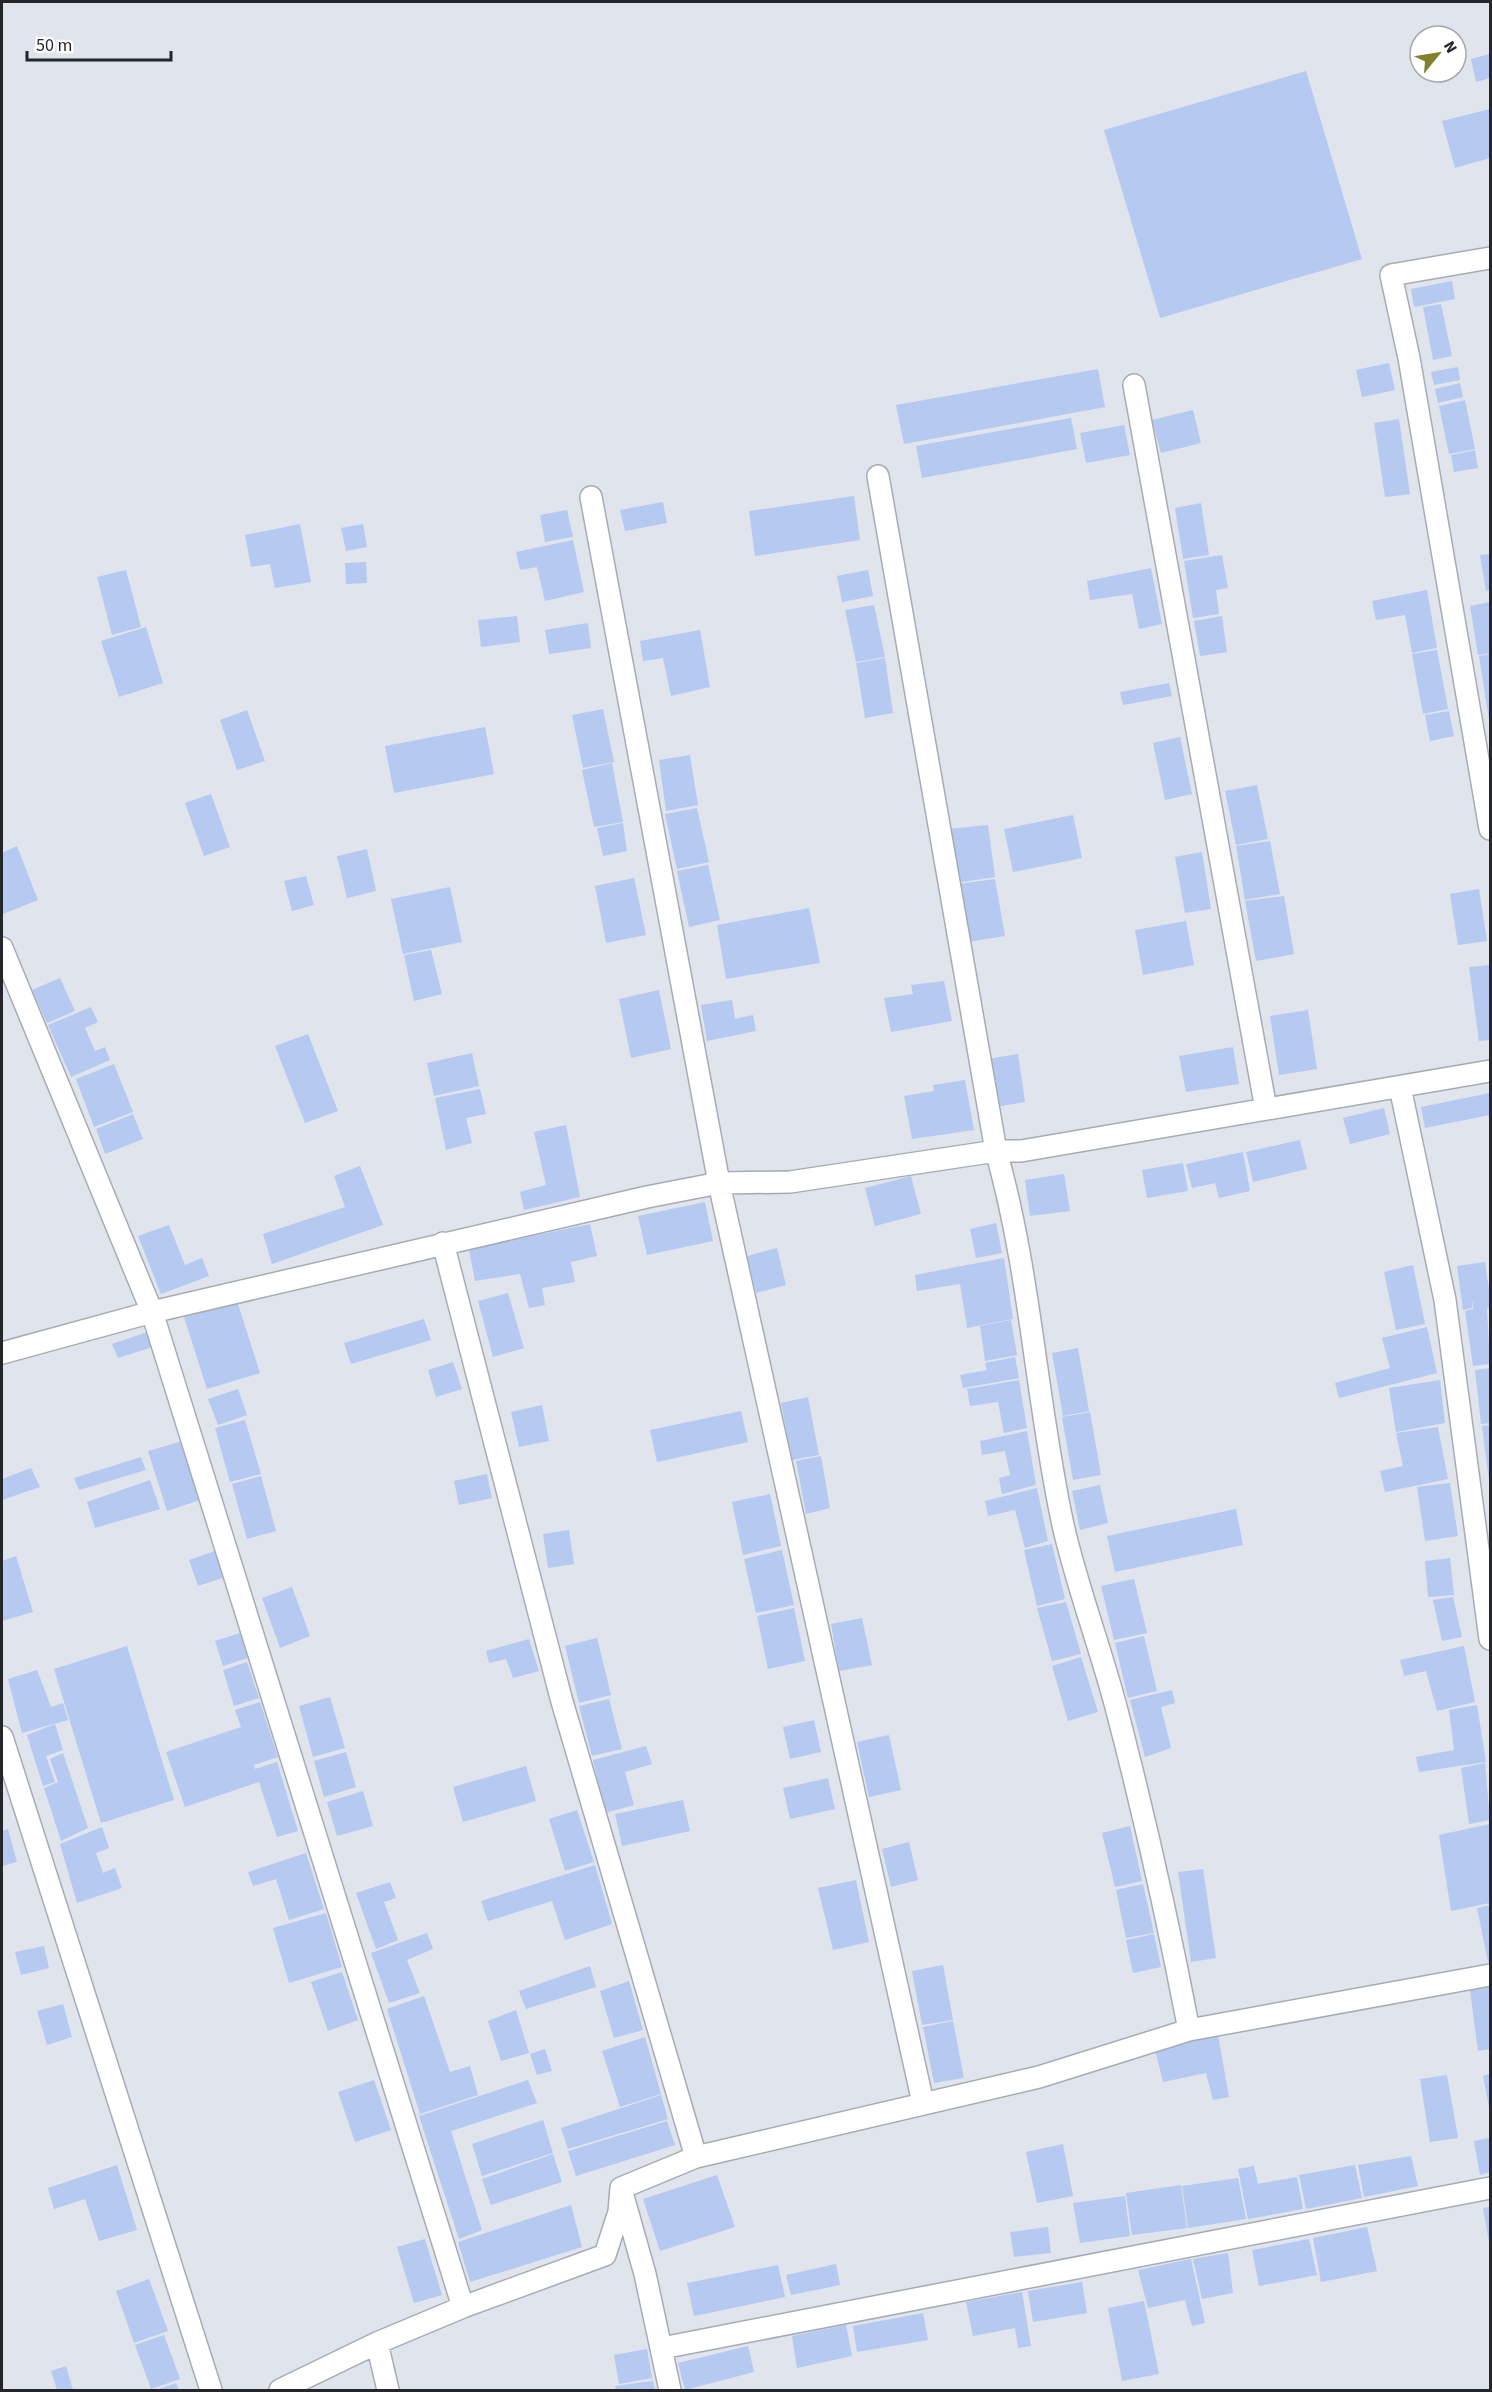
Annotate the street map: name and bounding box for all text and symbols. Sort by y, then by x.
scale bar [27,24,171,62]
north arrow [1408,24,1468,84]
text: 50 m [36,33,72,58]
text: N [1438,37,1462,57]

